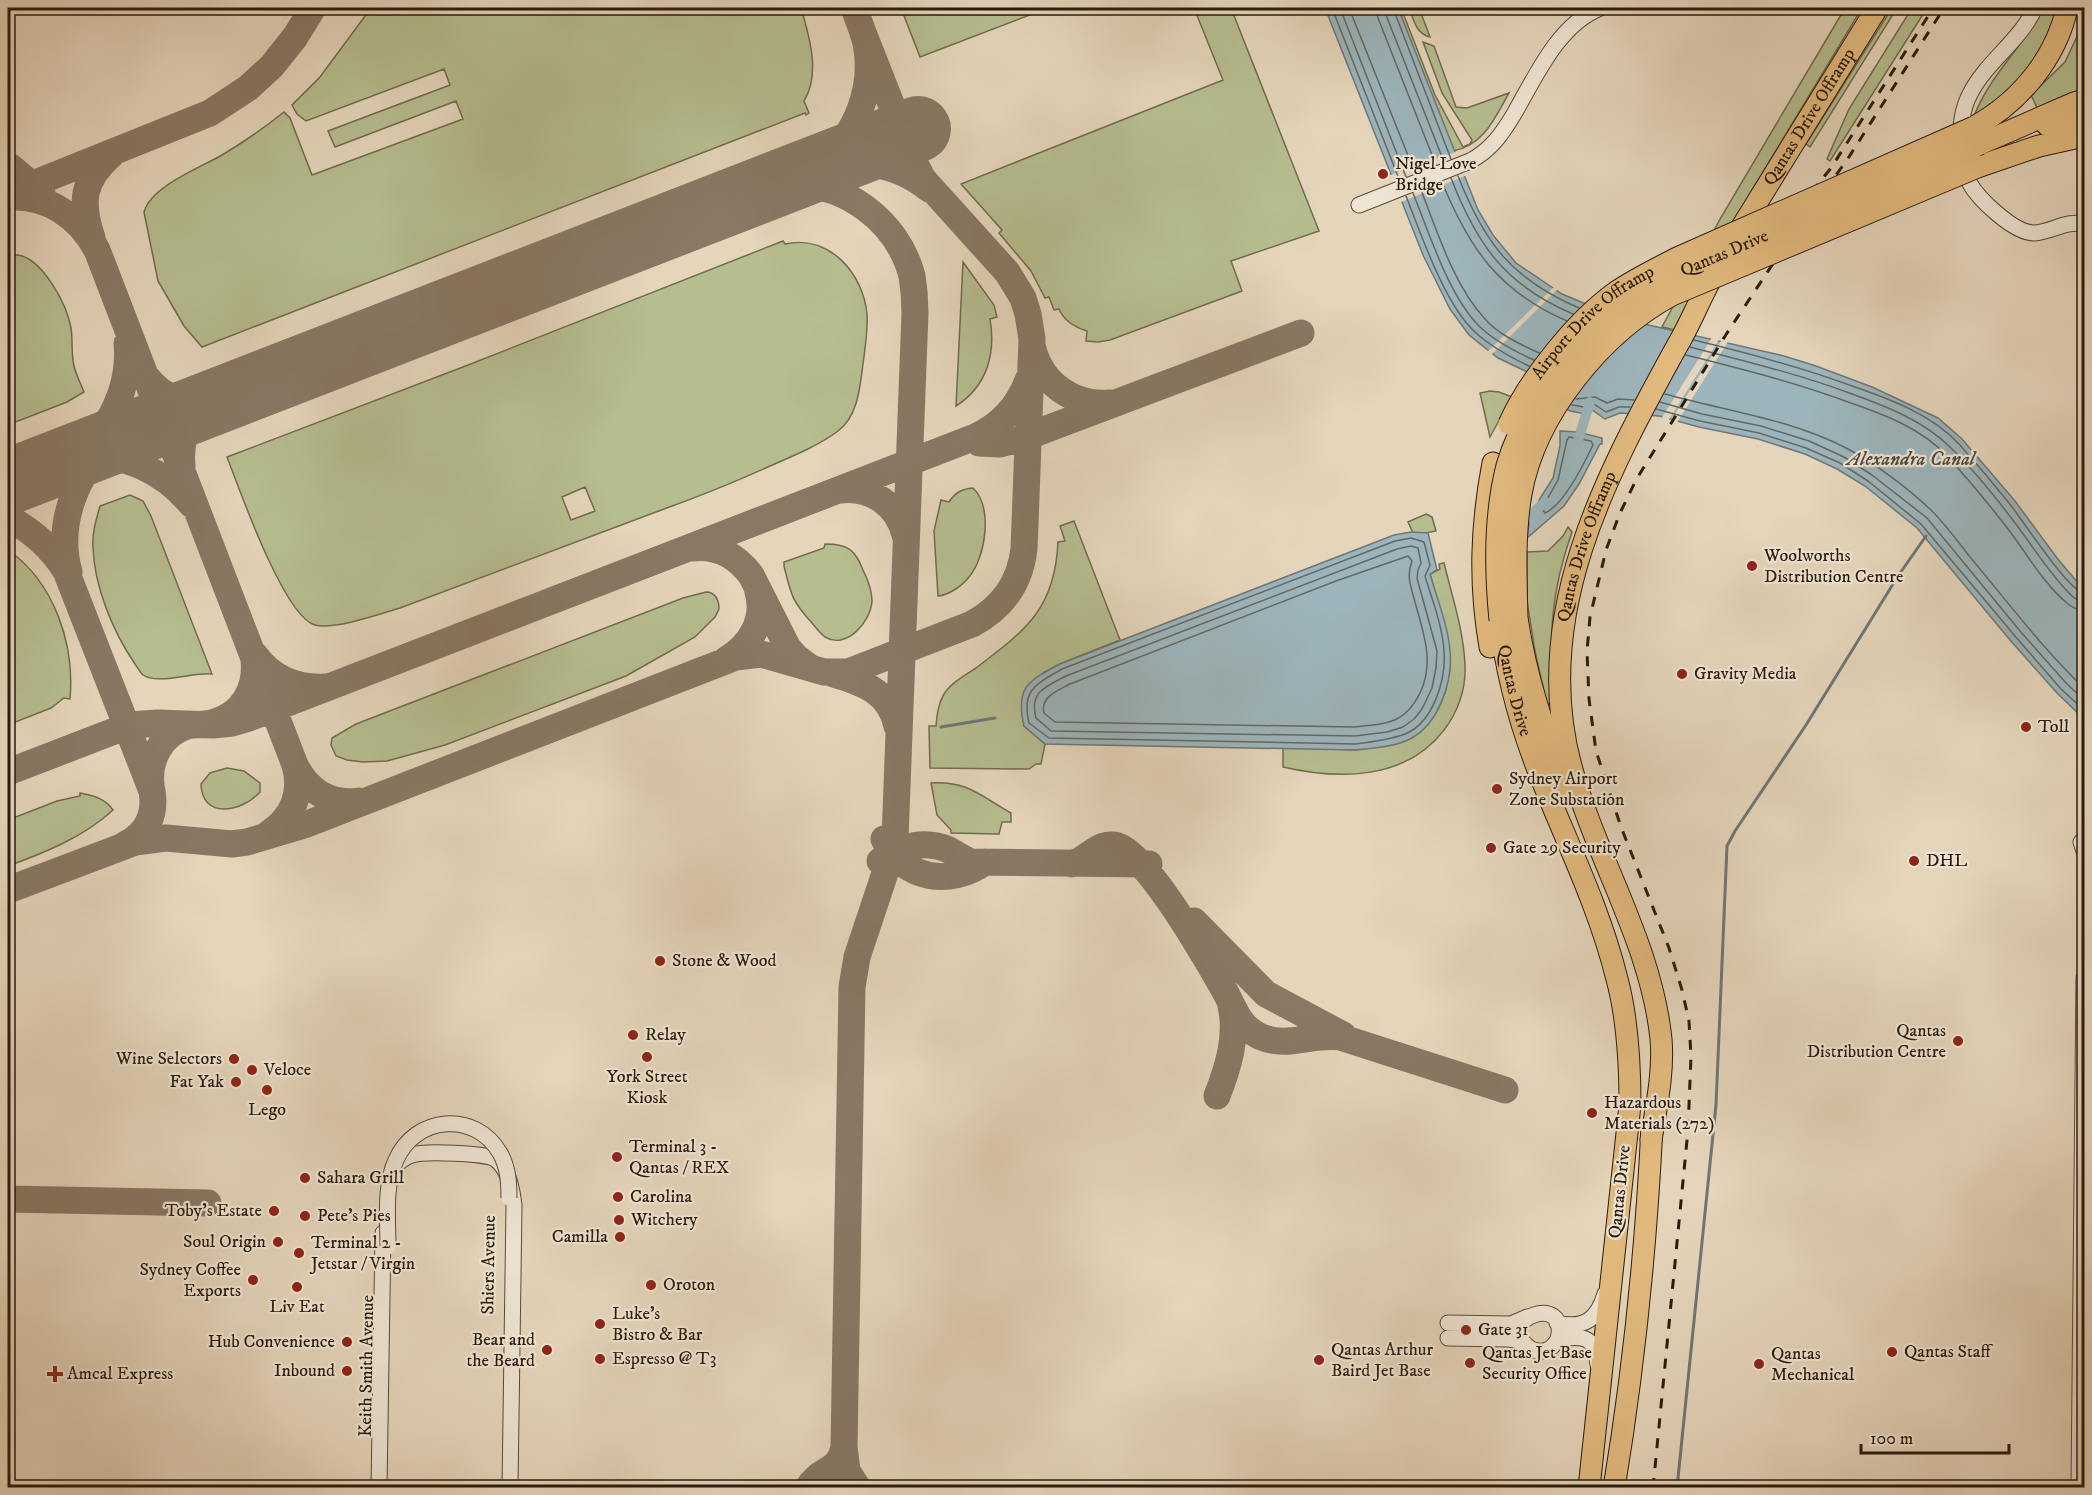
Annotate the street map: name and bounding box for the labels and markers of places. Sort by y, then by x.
place label: Nigel Love Bridge [1395,153,1476,196]
marker: Nigel Love Bridge [1376,167,1390,181]
place label: Woolworths Distribution Centre [1763,545,1903,588]
marker: Woolworths Distribution Centre [1745,559,1759,573]
place label: Gravity Media [1694,663,1797,685]
marker: Gravity Media [1675,667,1689,681]
place label: Toll [2038,716,2070,738]
marker: Toll [2019,720,2033,734]
place label: Sydney Airport Zone Substation [1509,768,1625,811]
marker: Sydney Airport Zone Substation [1490,782,1504,796]
place label: Gate 29 Security [1503,837,1621,859]
marker: Gate 29 Security [1484,841,1498,855]
place label: DHL [1926,850,1967,872]
marker: DHL [1907,854,1921,868]
place label: Stone & Wood [672,950,776,972]
marker: Stone & Wood [653,954,667,968]
place label: Qantas Distribution Centre [1807,1020,1946,1063]
place label: Relay [645,1024,686,1046]
marker: Relay [626,1028,640,1042]
marker: Qantas Distribution Centre [1951,1034,1965,1048]
place label: Wine Selectors [115,1048,222,1070]
marker: York Street Kiosk [640,1050,654,1064]
marker: Wine Selectors [227,1052,241,1066]
place label: Veloce [263,1059,311,1081]
marker: Veloce [245,1063,259,1077]
place label: York Street Kiosk [607,1066,688,1109]
place label: Fat Yak [169,1071,224,1093]
marker: Fat Yak [229,1075,243,1089]
marker: Lego [260,1083,274,1097]
place label: Hazardous Materials (272) [1604,1092,1714,1135]
place label: Lego [248,1099,286,1121]
marker: Hazardous Materials (272) [1585,1106,1599,1120]
place label: Terminal 3 - Qantas / REX [629,1136,729,1179]
marker: Terminal 3 - Qantas / REX [610,1150,624,1164]
place label: Sahara Grill [317,1167,405,1189]
marker: Sahara Grill [298,1171,312,1185]
place label: Carolina [630,1186,692,1208]
marker: Carolina [611,1190,625,1204]
place label: Toby's Estate [165,1200,262,1222]
marker: Toby's Estate [267,1204,281,1218]
place label: Pete's Pies [317,1205,391,1227]
marker: Pete's Pies [298,1209,312,1223]
place label: Witchery [630,1209,698,1231]
marker: Witchery [612,1213,626,1227]
place label: Camilla [552,1226,608,1248]
marker: Camilla [613,1230,627,1244]
place label: Soul Origin [183,1231,267,1253]
place label: Terminal 2 - Jetstar / Virgin [309,1232,416,1275]
marker: Soul Origin [271,1235,285,1249]
marker: Terminal 2 - Jetstar / Virgin [292,1246,306,1260]
place label: Sydney Coffee Exports [139,1259,241,1302]
marker: Sydney Coffee Exports [246,1273,260,1287]
place label: Oroton [663,1274,716,1296]
marker: Oroton [644,1278,658,1292]
marker: Liv Eat [290,1280,304,1294]
place label: Liv Eat [269,1296,325,1318]
place label: Luke's Bistro & Bar [612,1303,703,1346]
marker: Luke's Bistro & Bar [593,1317,607,1331]
place label: Gate 31 [1478,1319,1529,1341]
marker: Gate 31 [1459,1323,1473,1337]
place label: Bear and the Beard [466,1329,535,1372]
place label: Hub Convenience [208,1331,335,1353]
marker: Hub Convenience [340,1335,354,1349]
place label: Qantas Arthur Baird Jet Base [1331,1339,1434,1382]
place label: Qantas Staff [1904,1341,1993,1363]
place label: Qantas Jet Base Security Office [1482,1342,1592,1385]
marker: Bear and the Beard [540,1343,554,1357]
place label: Qantas Mechanical [1771,1343,1855,1386]
marker: Qantas Staff [1885,1345,1899,1359]
place label: Espresso @ T3 [612,1348,716,1370]
marker: Espresso @ T3 [593,1352,607,1366]
marker: Qantas Arthur Baird Jet Base [1312,1353,1326,1367]
marker: Qantas Jet Base Security Office [1463,1356,1477,1370]
marker: Qantas Mechanical [1752,1357,1766,1371]
place label: Inbound [274,1360,335,1382]
place label: Amcal Express [67,1363,173,1385]
marker: Inbound [340,1364,354,1378]
marker: Amcal Express [48,1367,62,1381]

